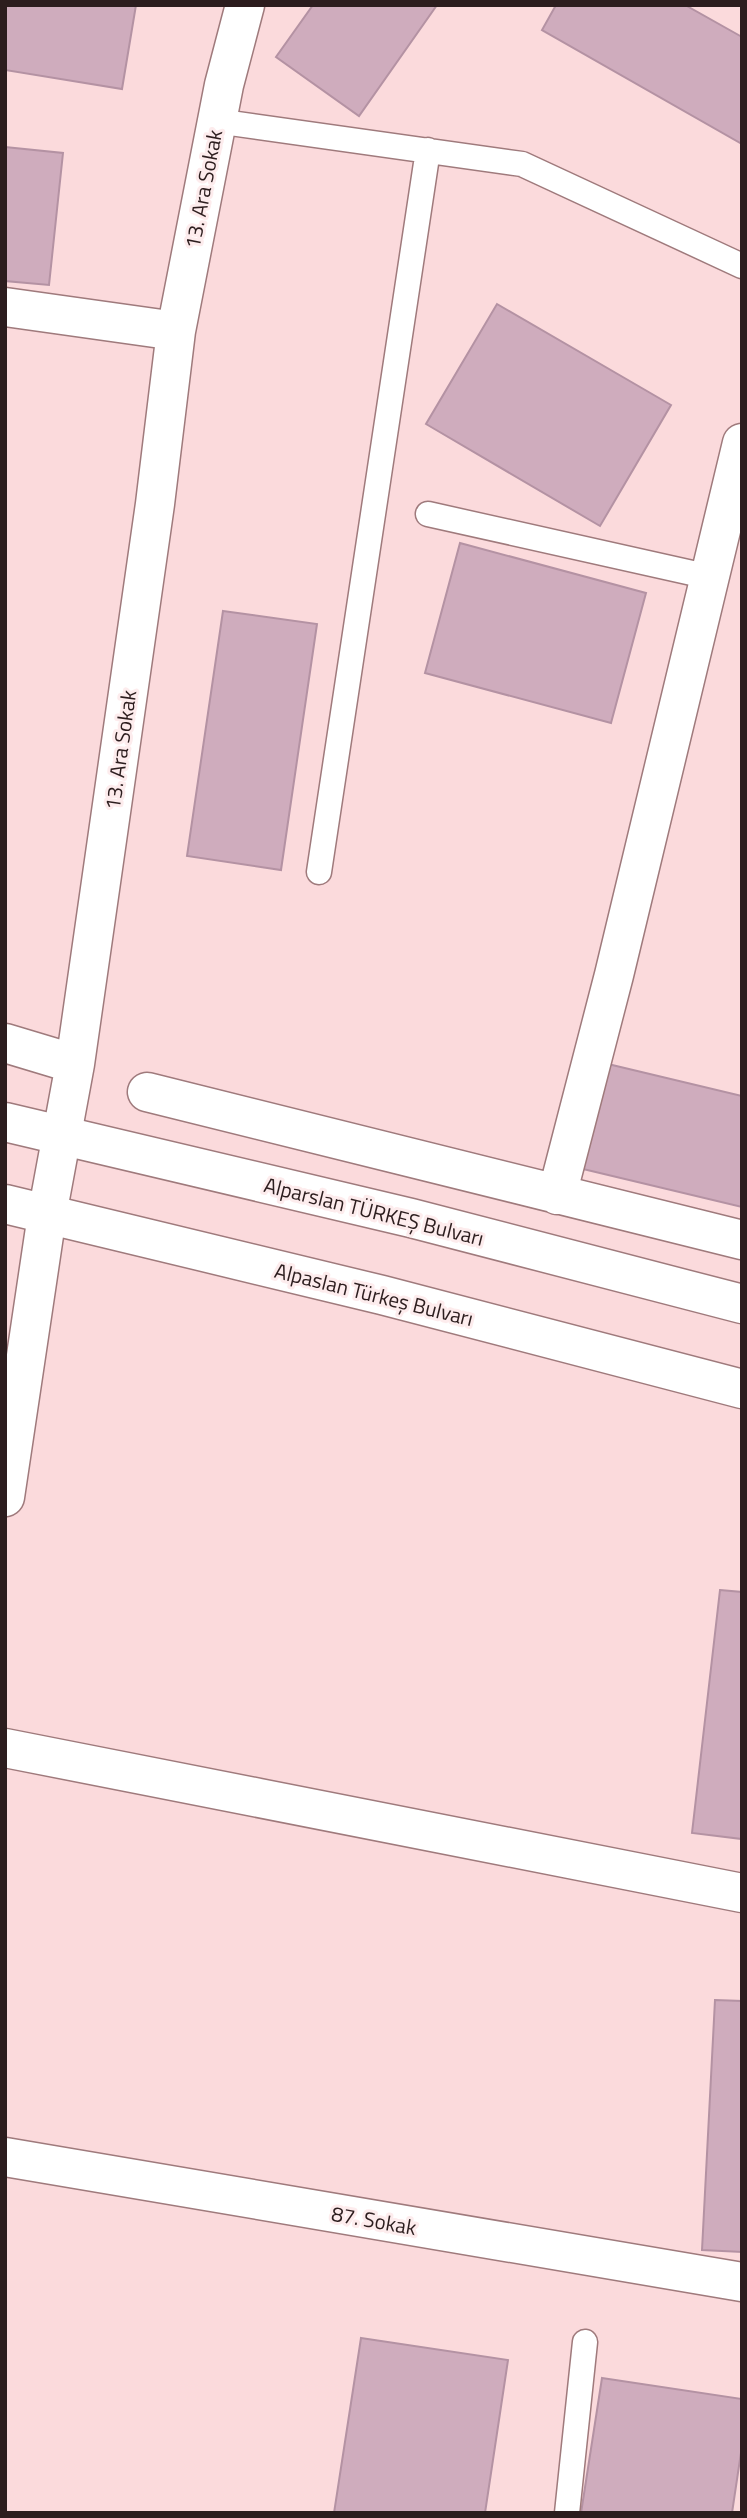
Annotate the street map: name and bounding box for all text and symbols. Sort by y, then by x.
street label: 13. Ara Sokak [176,127,230,251]
street label: 13. Ara Sokak [96,688,144,812]
street label: Alparslan TÜRKEŞ Bulvarı [261,1168,487,1254]
street label: Alpaslan Türkeş Bulvarı [271,1254,477,1334]
street label: 87. Sokak [329,2197,419,2243]

